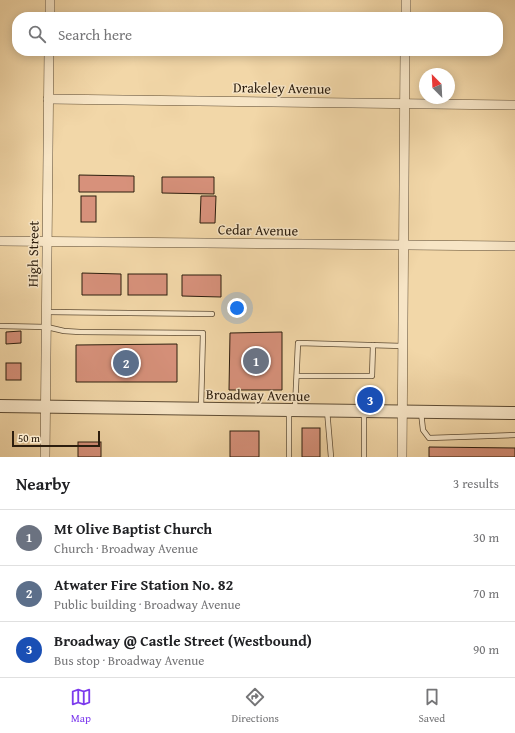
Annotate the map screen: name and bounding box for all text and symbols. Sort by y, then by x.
search box [12,12,503,56]
icon: search [26,23,48,45]
text: Search here [58,24,132,45]
north arrow [419,68,455,104]
street label: Drakeley Avenue [233,77,331,99]
street label: Cedar Avenue [218,219,299,241]
street label: High Street [22,221,44,287]
your location [227,298,247,318]
pin: 1 [243,346,269,376]
pin: 2 [113,348,139,378]
street label: Broadway Avenue [206,384,311,406]
pin: 3 [357,385,383,415]
scale bar [12,429,100,448]
text: 50 m [18,430,40,446]
text: Nearby [16,471,70,496]
text: 3 results [453,474,499,493]
text: Mt Olive Baptist Church [54,518,212,539]
text: 1 [26,528,32,547]
text: 30 m [473,528,499,547]
text: Church · Broadway Avenue [54,539,198,558]
text: Atwater Fire Station No. 82 [54,574,233,595]
text: 2 [26,584,32,603]
text: 70 m [473,584,499,603]
text: Public building · Broadway Avenue [54,595,241,614]
text: Broadway @ Castle Street (Westbound) [54,630,312,651]
text: 3 [26,640,32,659]
text: 90 m [473,640,499,659]
text: Bus stop · Broadway Avenue [54,651,204,670]
tab: Map [70,686,92,726]
tab: Directions [232,686,279,726]
tab: Saved [418,686,445,726]

